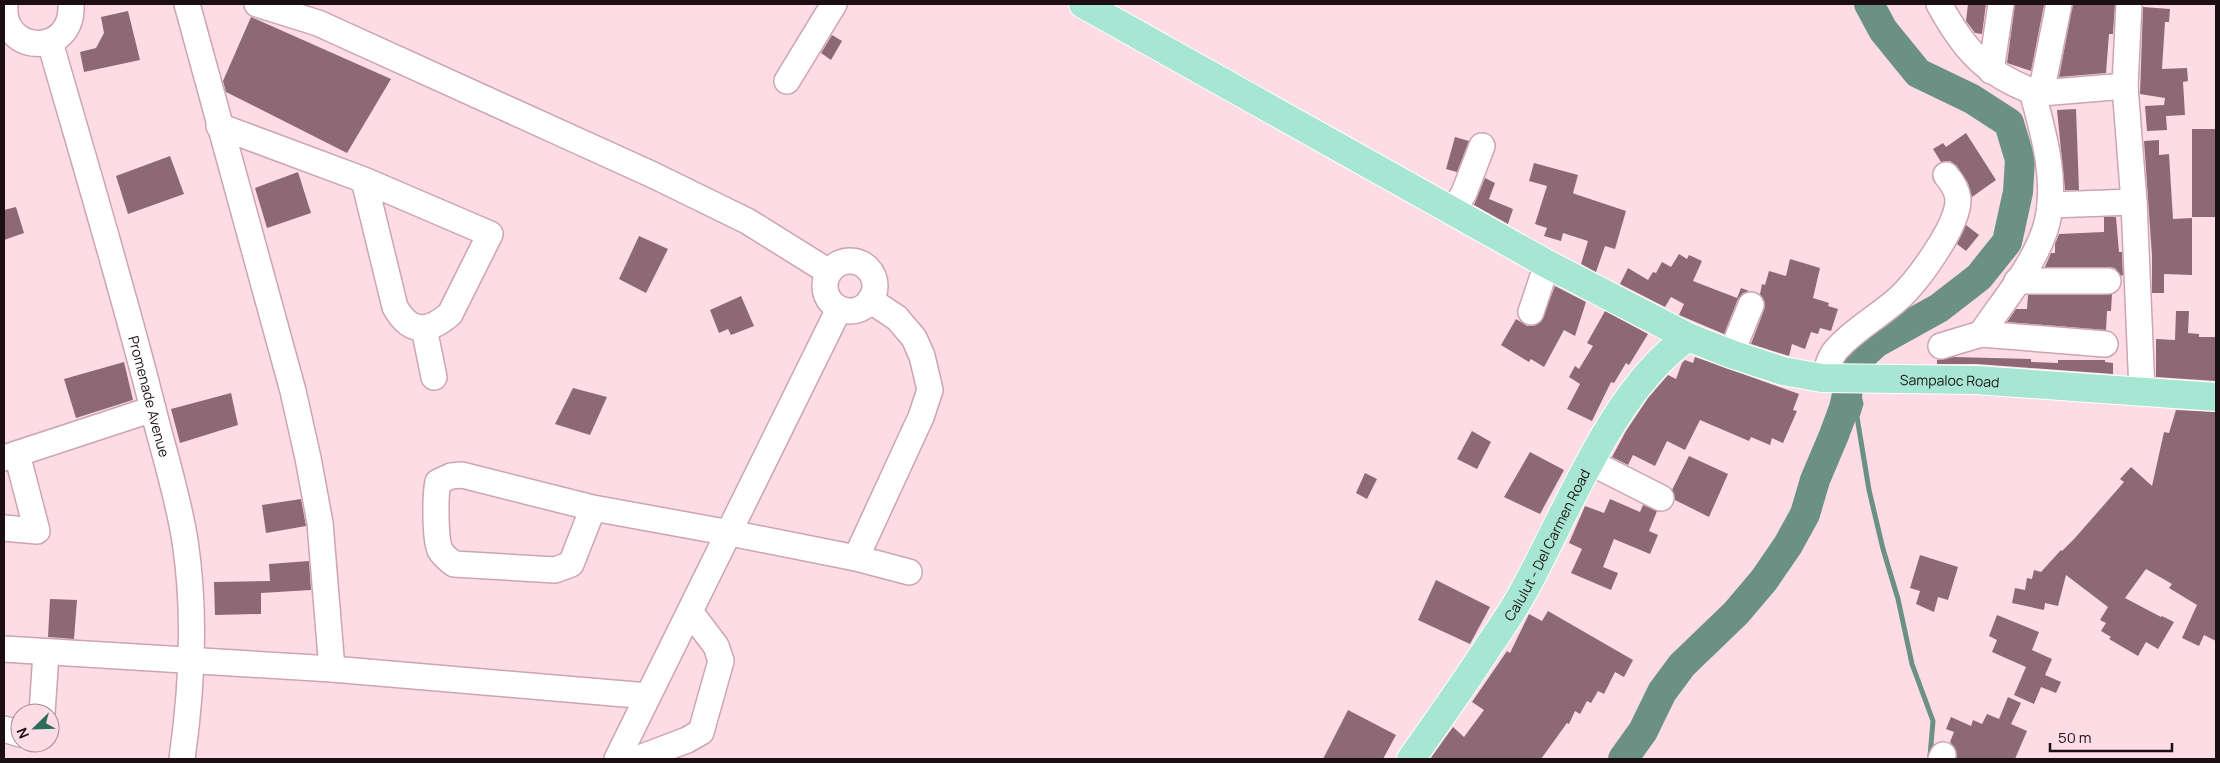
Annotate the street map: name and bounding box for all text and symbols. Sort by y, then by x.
street label: Promenade Avenue [125,333,175,459]
street label: Sampaloc Road [1900,370,2000,391]
street label: Calulut - Del Carmen Road [1499,465,1594,624]
north arrow [10,703,60,753]
scale bar [2050,720,2172,752]
text: N [12,725,33,742]
text: 50 m [2058,727,2092,748]

